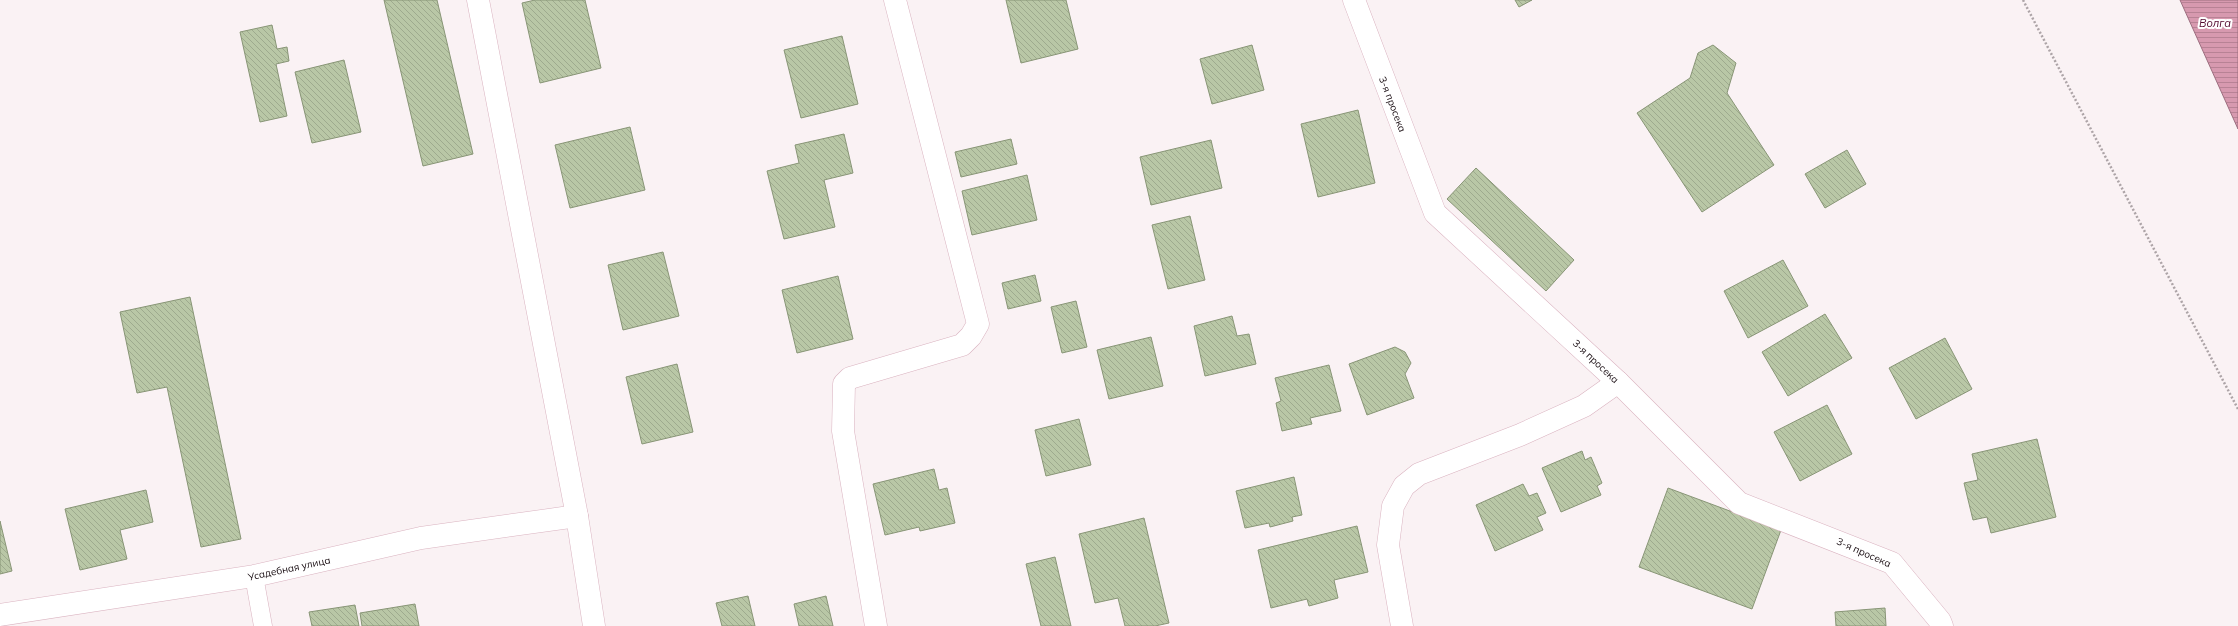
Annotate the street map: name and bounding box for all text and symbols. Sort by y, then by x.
water label: Волга [2199,16,2231,30]
street label: 3-я просека [1376,75,1409,134]
street label: 3-я просека [1570,337,1621,386]
street label: 3-я просека [1835,535,1893,570]
street label: Усадебная улица [246,553,331,584]

